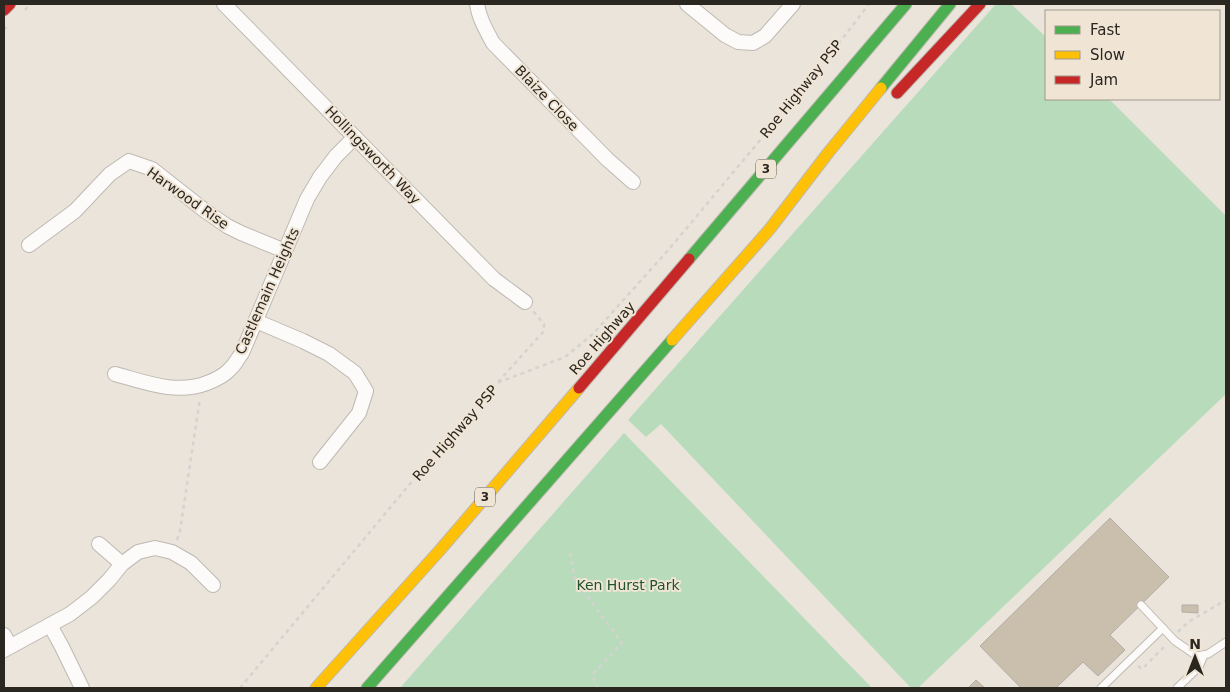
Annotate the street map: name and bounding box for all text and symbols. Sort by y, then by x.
legend [1045,10,1220,100]
text: Fast [1090,21,1120,39]
street label: Roe Highway PSP [757,37,845,141]
text: Slow [1090,46,1125,64]
street label: Blaize Close [512,62,582,134]
text: Jam [1089,71,1118,89]
street label: Hollingsworth Way [322,103,424,207]
road number: 3 [756,160,776,178]
street label: Harwood Rise [144,164,232,232]
street label: Castlemain Heights [232,225,302,357]
street label: Roe Highway [566,298,638,378]
street label: Roe Highway PSP [409,382,501,484]
road number: 3 [475,488,495,507]
park label: Ken Hurst Park [576,577,680,593]
north arrow [1170,632,1220,682]
text: N [1189,636,1201,652]

